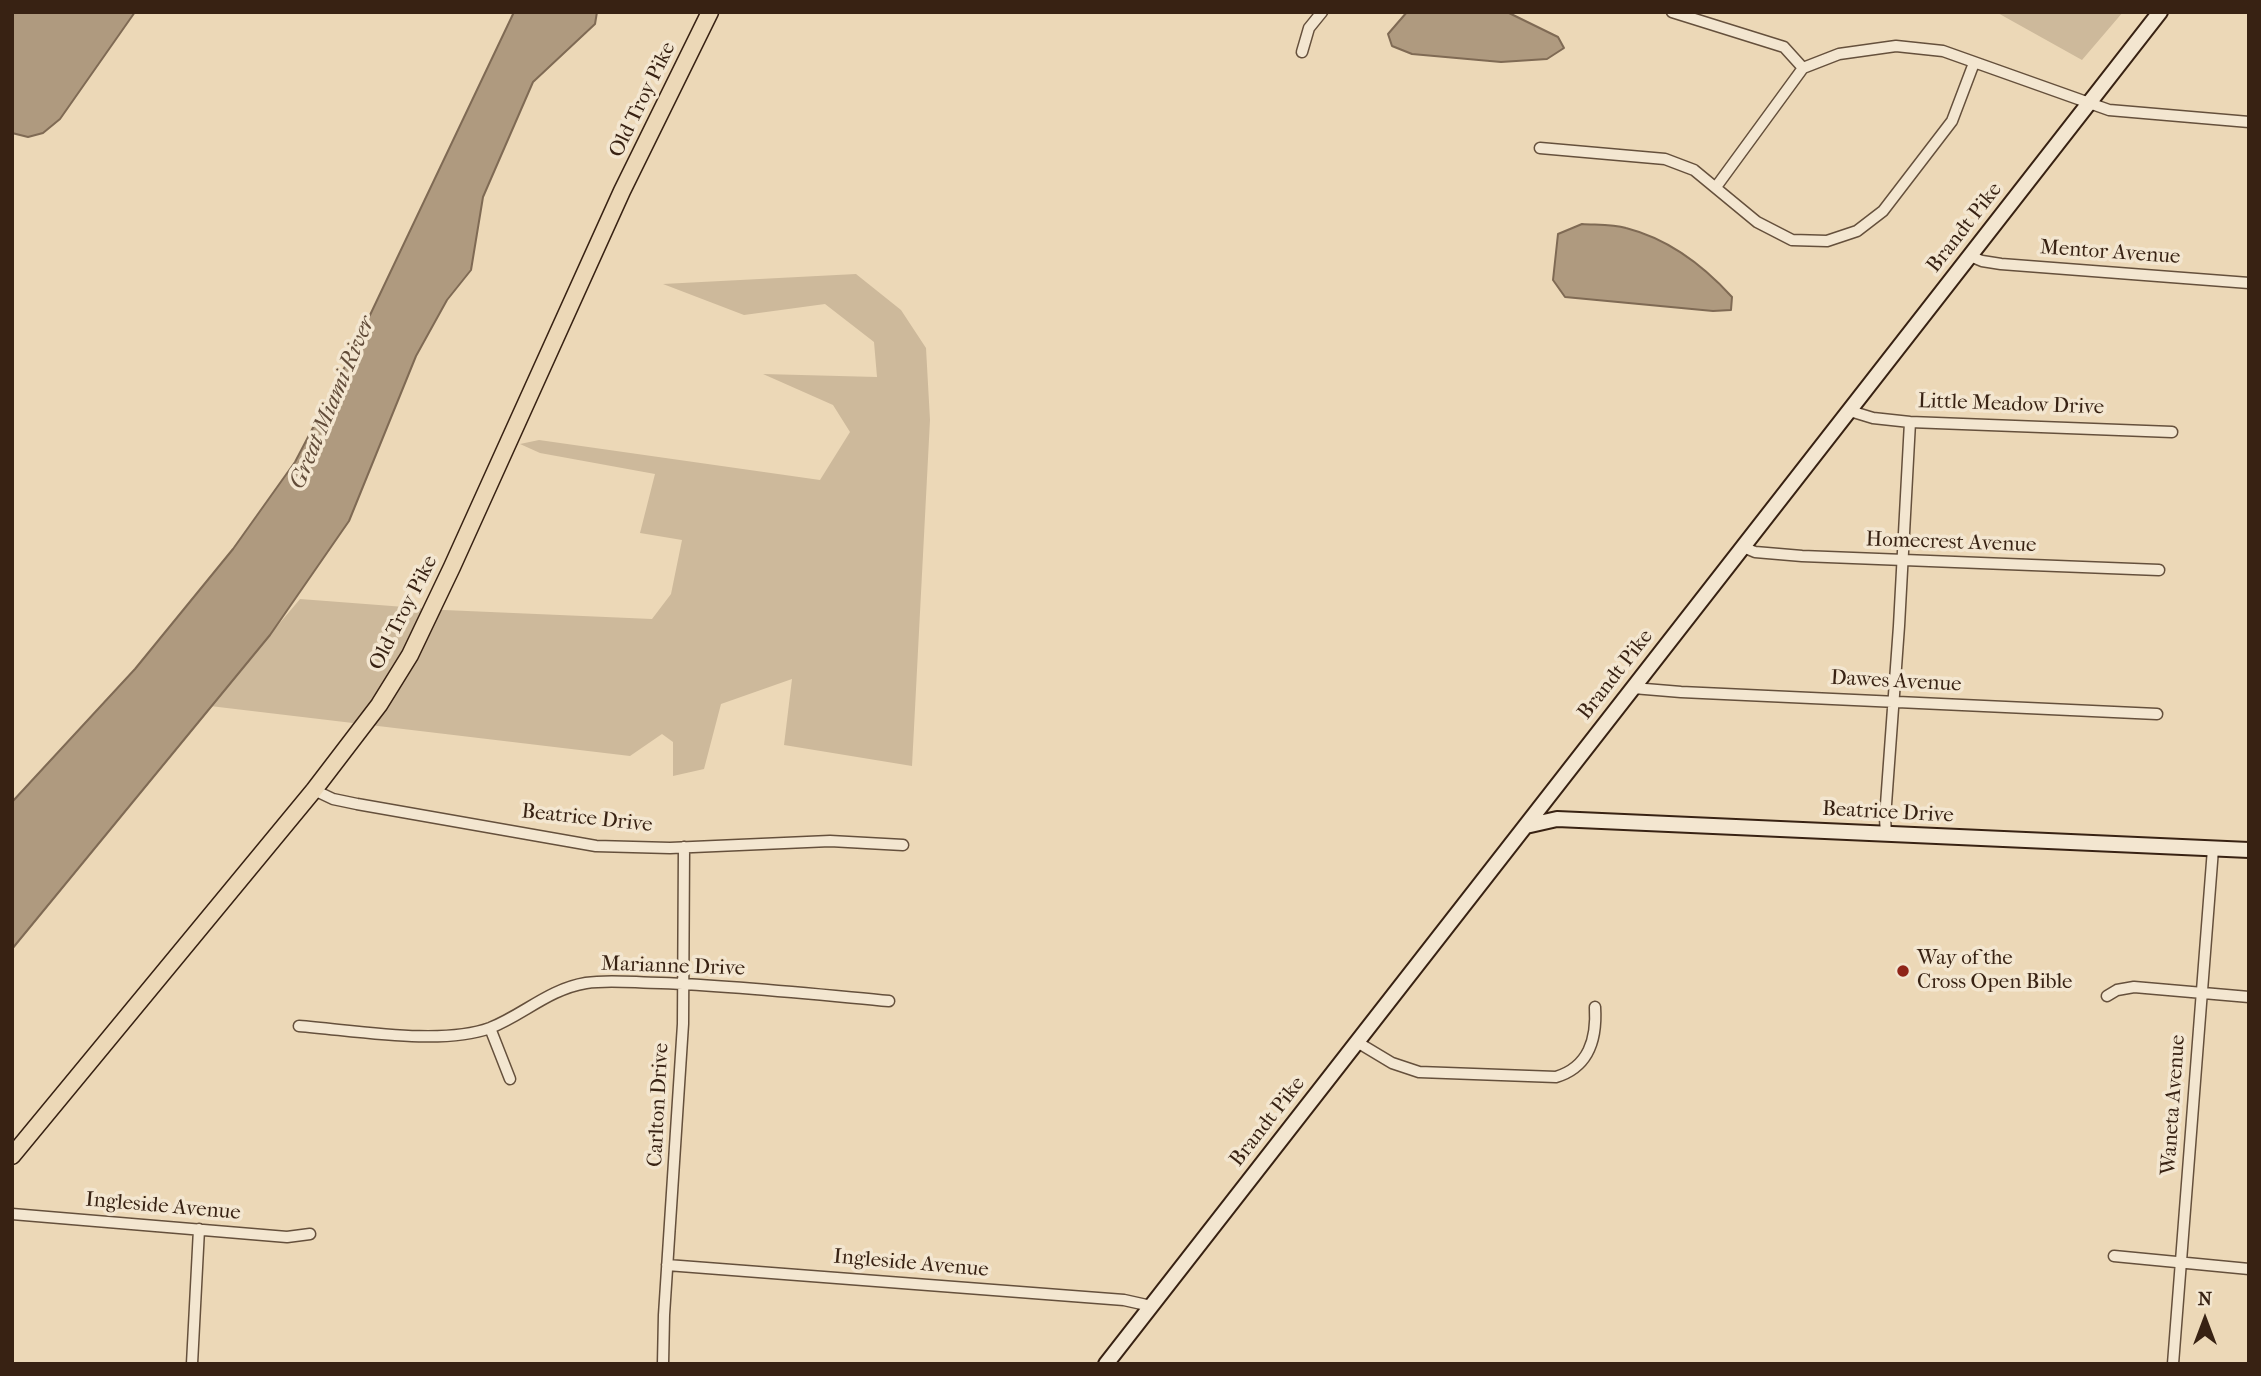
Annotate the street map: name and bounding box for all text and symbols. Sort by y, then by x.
street label: Old Troy Pike [604,38,682,162]
street label: Brandt Pike [1922,178,2008,278]
street label: Mentor Avenue [2039,236,2181,270]
water label: Great Miami River [284,313,382,493]
street label: Little Meadow Drive [1917,389,2105,421]
street label: Homecrest Avenue [1865,527,2037,559]
street label: Old Troy Pike [364,552,444,674]
street label: Brandt Pike [1573,625,1659,725]
street label: Dawes Avenue [1830,666,1962,698]
street label: Beatrice Drive [1822,797,1954,829]
street label: Beatrice Drive [520,800,654,838]
place label: Way of the Cross Open Bible [1917,946,2072,996]
street label: Marianne Drive [600,952,746,982]
marker: Way of the Cross Open Bible [1895,963,1911,979]
street label: Waneta Avenue [2157,1034,2191,1176]
street label: Carlton Drive [643,1042,675,1168]
street label: Brandt Pike [1225,1072,1311,1172]
street label: Ingleside Avenue [84,1188,242,1226]
street label: Ingleside Avenue [832,1245,990,1283]
north arrow [2170,1285,2240,1355]
text: N [2198,1288,2212,1310]

